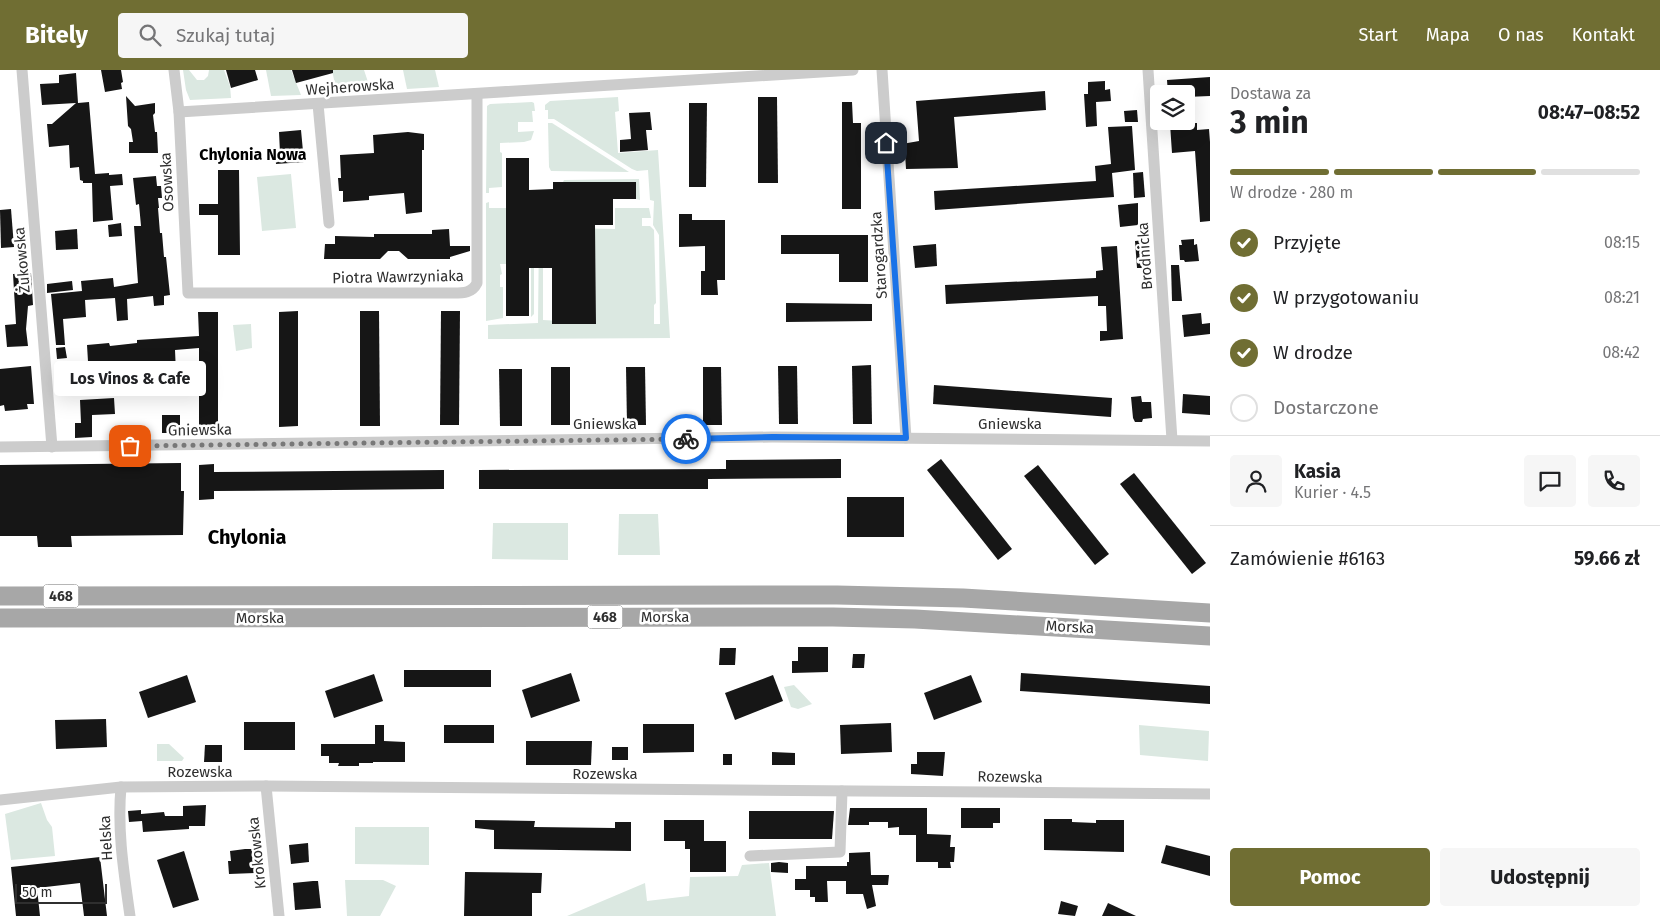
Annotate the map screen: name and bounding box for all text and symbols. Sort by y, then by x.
search box [118,13,468,58]
text: Bitely [25,21,88,49]
icon: search [136,21,164,49]
text: Szukaj tutaj [176,24,275,47]
text: Start [1358,24,1398,46]
text: Mapa [1426,24,1470,46]
text: O nas [1498,24,1544,46]
text: Kontakt [1572,24,1635,46]
street label: Wejherowska [305,75,395,99]
text: Dostawa za [1230,84,1311,103]
map controls [1150,85,1195,130]
button: layers [1150,85,1195,130]
text: 08:47–08:52 [1538,101,1640,124]
text: 3 min [1230,103,1309,141]
pin [865,122,907,164]
icon: home [872,129,900,157]
district label: Chylonia Nowa [199,145,307,164]
street label: Osowska [156,152,178,212]
text: W drodze · 280 m [1230,183,1353,202]
street label: Starogardzka [867,211,891,299]
street label: Brodnicka [1134,221,1156,291]
street label: Żukowska [10,226,34,294]
icon: check [1230,229,1258,257]
text: Przyjęte [1273,231,1341,254]
text: 08:15 [1604,233,1640,252]
street label: Piotra Wawrzyniaka [332,267,464,287]
icon: check [1230,284,1258,312]
text: W przygotowaniu [1273,286,1419,309]
text: 08:21 [1604,288,1640,307]
icon: check [1230,339,1258,367]
text: W drodze [1273,341,1353,364]
text: 08:42 [1602,343,1640,362]
callout: Los Vinos & Cafe [54,361,206,396]
text: Los Vinos & Cafe [70,369,190,388]
text: Dostarczone [1273,396,1379,419]
courier [661,414,711,464]
street label: Gniewska [573,415,637,433]
street label: Gniewska [978,415,1042,433]
street label: Gniewska [168,420,232,440]
pin [109,425,151,467]
icon: bike [672,425,700,453]
icon: bag [116,432,144,460]
button: person [1230,455,1282,507]
button: chat [1524,455,1576,507]
button: phone [1588,455,1640,507]
text: Kasia [1294,460,1341,483]
text: Kurier · 4.5 [1294,483,1371,502]
district label: Chylonia [208,525,286,549]
text: Zamówienie #6163 [1230,547,1385,570]
text: 59.66 zł [1574,547,1640,570]
road number: 468 [44,584,78,608]
road number: 468 [588,606,622,628]
street label: Morska [641,608,689,626]
street label: Morska [236,609,284,627]
street label: Morska [1045,617,1095,637]
street label: Rozewska [167,763,233,781]
street label: Rozewska [572,765,638,783]
street label: Rozewska [977,767,1043,787]
street label: Helska [96,815,116,861]
street label: Krokowska [244,816,270,890]
button: Pomoc [1230,848,1430,906]
button: Udostępnij [1440,848,1640,906]
scale bar [15,881,108,904]
text: 50 m [22,884,53,901]

